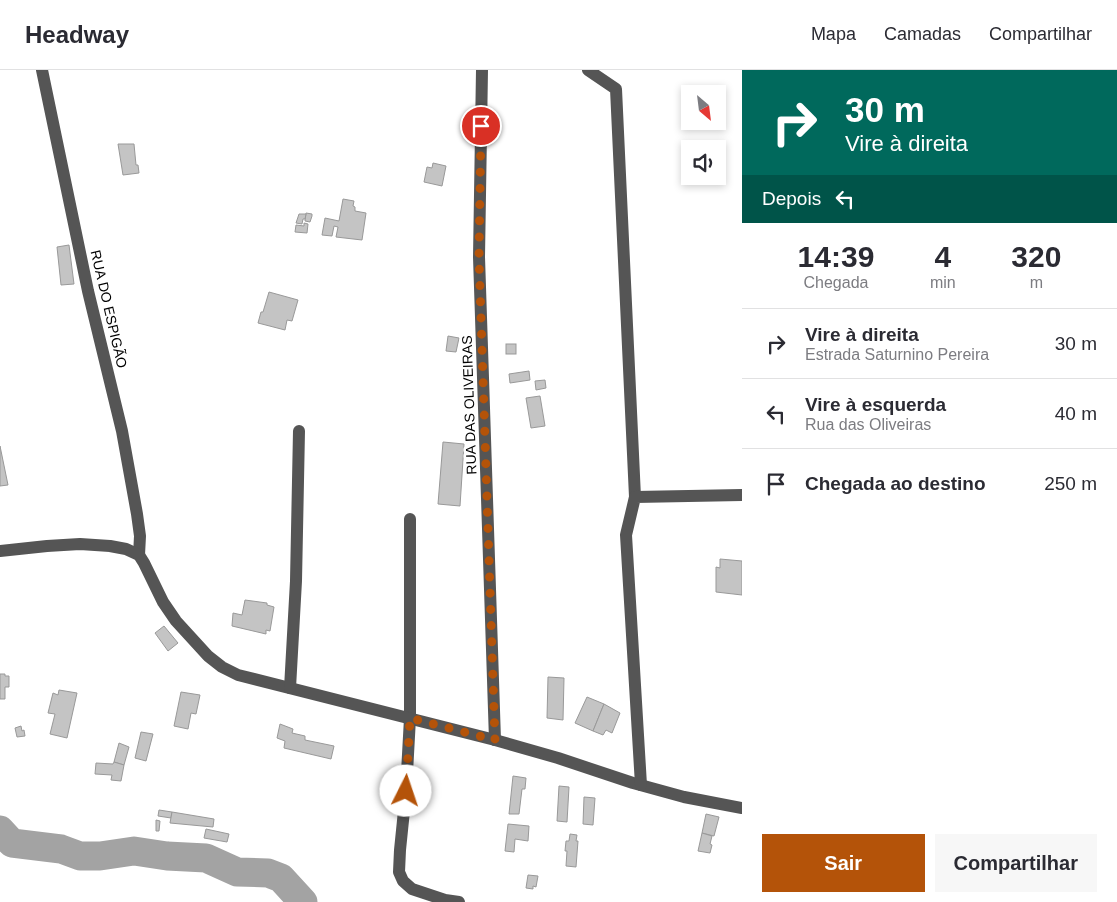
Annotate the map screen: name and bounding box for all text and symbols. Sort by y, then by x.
text: Headway [25,21,129,48]
text: Mapa [811,24,856,44]
text: Camadas [884,24,961,44]
text: Compartilhar [989,24,1092,44]
north arrow [681,85,726,130]
map controls [681,85,726,185]
icon: right [762,90,827,155]
text: 30 m [845,90,925,129]
pin [460,105,502,147]
icon: arrive [467,112,495,140]
text: Vire à direita [845,131,968,156]
button: sound [681,140,726,185]
icon: left [831,185,859,213]
text: Depois [762,188,821,209]
text: 14:39 [798,240,874,273]
text: 4 [934,240,951,273]
text: 320 [1011,240,1061,273]
street label: RUA DO ESPIGÃO [88,248,130,370]
text: Chegada [803,274,868,291]
text: min [930,274,956,291]
text: m [1030,274,1043,291]
text: Vire à direita [805,324,919,345]
icon: right [762,330,790,358]
text: 30 m [1055,333,1097,354]
street label: RUA DAS OLIVEIRAS [459,335,479,475]
text: Estrada Saturnino Pereira [805,346,989,363]
text: Vire à esquerda [805,394,946,415]
icon: left [762,400,790,428]
text: 40 m [1055,403,1097,424]
text: Rua das Oliveiras [805,416,931,433]
icon: arrive [762,470,790,498]
text: Chegada ao destino [805,473,986,494]
text: 250 m [1044,473,1097,494]
position arrow [379,764,431,816]
button: Sair [762,834,925,892]
button: Compartilhar [935,834,1097,892]

